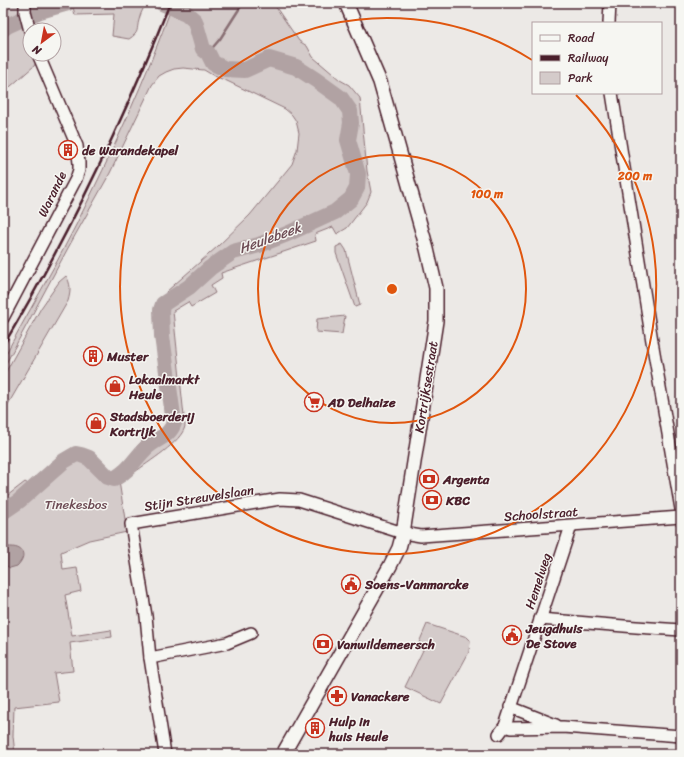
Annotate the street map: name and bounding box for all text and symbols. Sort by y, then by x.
north arrow [22,22,62,62]
legend [532,22,662,94]
text: Road [568,27,595,49]
text: N [28,40,46,61]
text: Railway [568,47,609,69]
text: Park [568,67,593,89]
building icon: de Warandekapel [57,139,79,161]
place label: de Warandekapel [82,139,179,162]
text: 200 m [617,165,653,187]
street label: Warande [31,167,73,221]
text: 100 m [471,183,504,205]
water label: Heulebeek [235,215,306,261]
centre of rings [385,282,399,296]
street label: Kortrijksestraat [407,339,445,435]
building icon: Muster [82,345,104,367]
place label: Muster [106,345,150,368]
place label: Lokaalmarkt Heule [128,368,200,406]
shop icon: Lokaalmarkt Heule [104,375,126,397]
supermarket icon: AD Delhaize [303,391,325,413]
place label: AD Delhaize [327,391,396,414]
place label: Stadsboerderij Kortrijk [109,405,195,443]
shop icon: Stadsboerderij Kortrijk [85,412,107,434]
bank icon: Argenta [418,468,440,490]
place label: Argenta [442,468,490,491]
street label: Stijn Streuvelslaan [143,478,255,518]
bank icon: KBC [421,489,443,511]
place label: KBC [445,489,470,512]
park label: Tinekesbos [45,493,107,516]
street label: Schoolstraat [503,500,579,528]
street label: Hemelweg [518,549,558,612]
public building icon: Soens-Vanmarcke [340,573,362,595]
place label: Soens-Vanmarcke [364,573,469,596]
place label: Jeugdhuis De Stove [525,617,584,655]
public building icon: Jeugdhuis De Stove [501,624,523,646]
bank icon: Vanwildemeersch [312,633,334,655]
place label: Vanwildemeersch [337,633,435,656]
pharmacy icon: Vanackere [326,685,348,707]
place label: Vanackere [351,685,410,708]
place label: Hulp in huis Heule [328,710,389,748]
building icon: Hulp in huis Heule [304,717,326,739]

